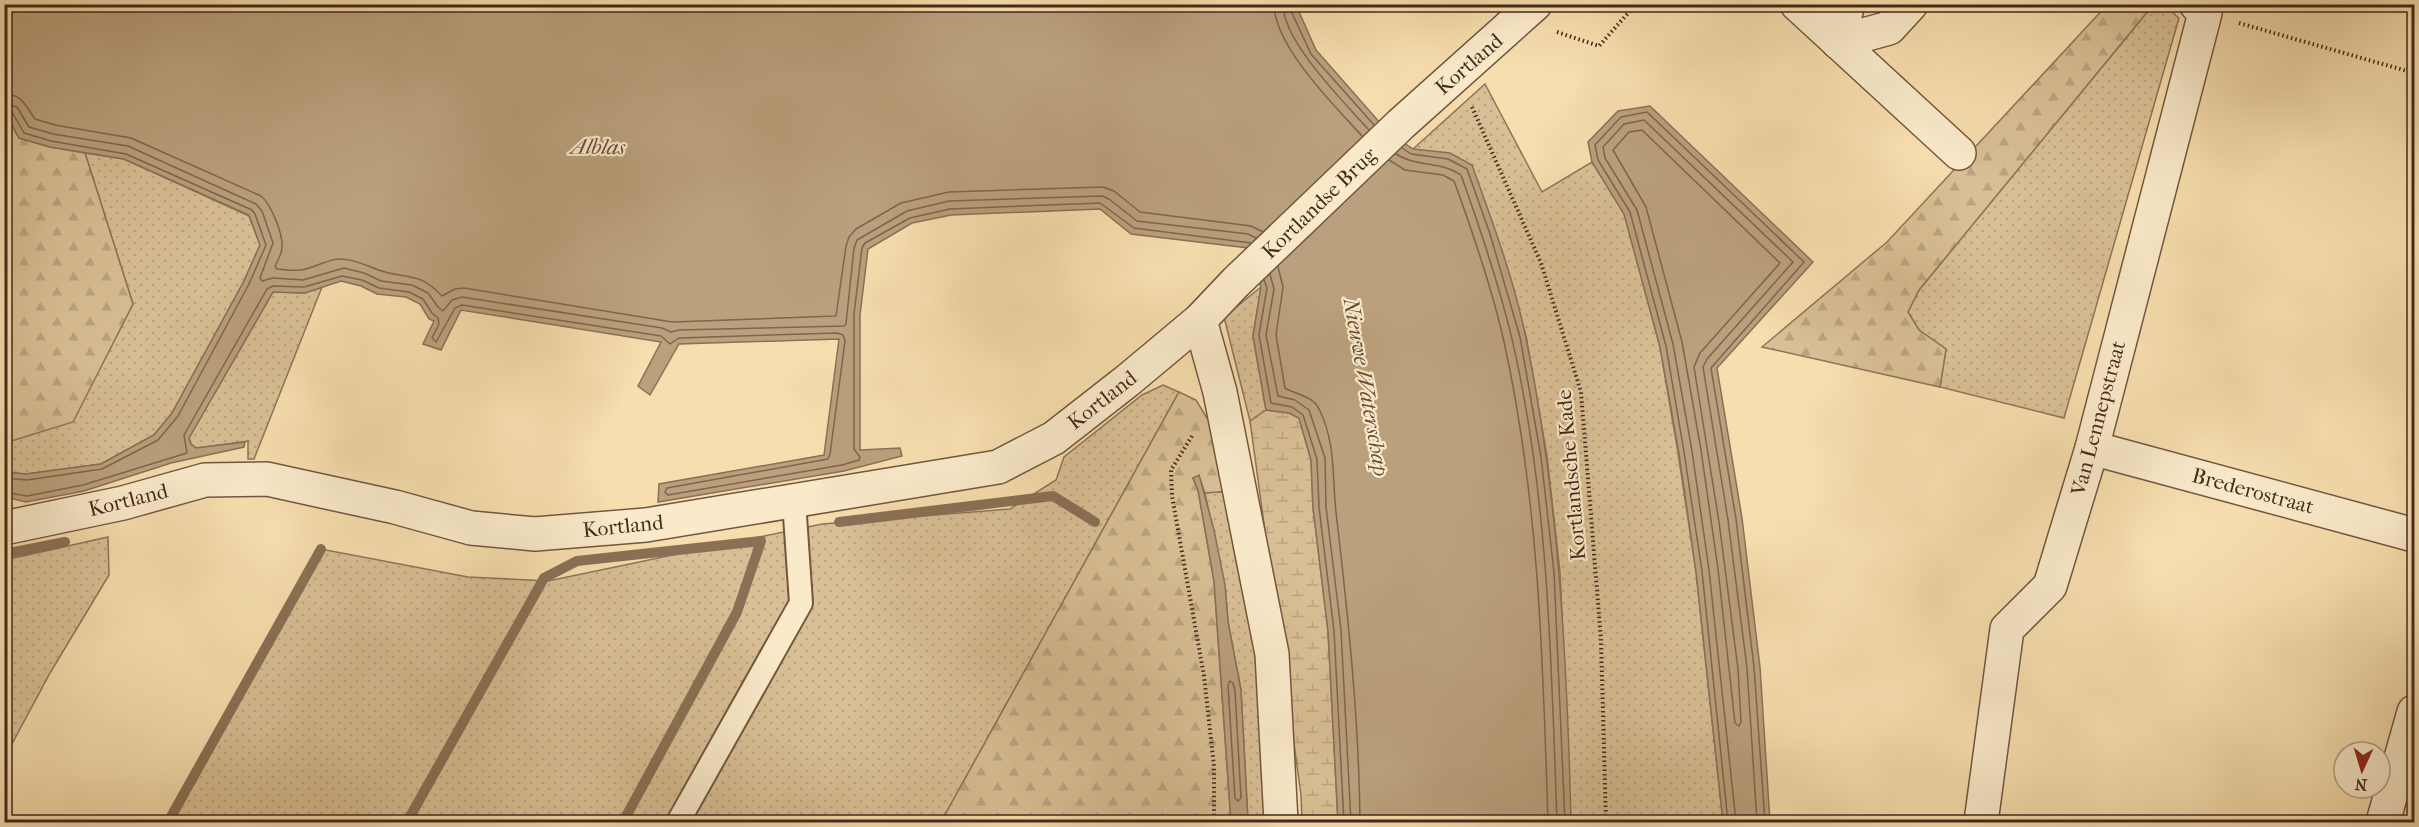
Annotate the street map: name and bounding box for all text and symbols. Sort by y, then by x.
street label: Kortland [1431,28,1508,100]
water label: Alblas [568,133,627,160]
street label: Kortlandse Brug [1257,142,1382,264]
water label: Nieuwe Waterschap [1337,295,1395,478]
street label: Van Lennepstraat [2066,338,2130,499]
street label: Kortland [1063,365,1142,434]
street label: Kortlandsche Kade [1552,389,1590,561]
street label: Brederostraat [2189,463,2317,519]
street label: Kortland [86,478,171,521]
street label: Kortland [581,510,665,542]
north arrow [2332,740,2392,800]
text: N [2353,775,2368,794]

